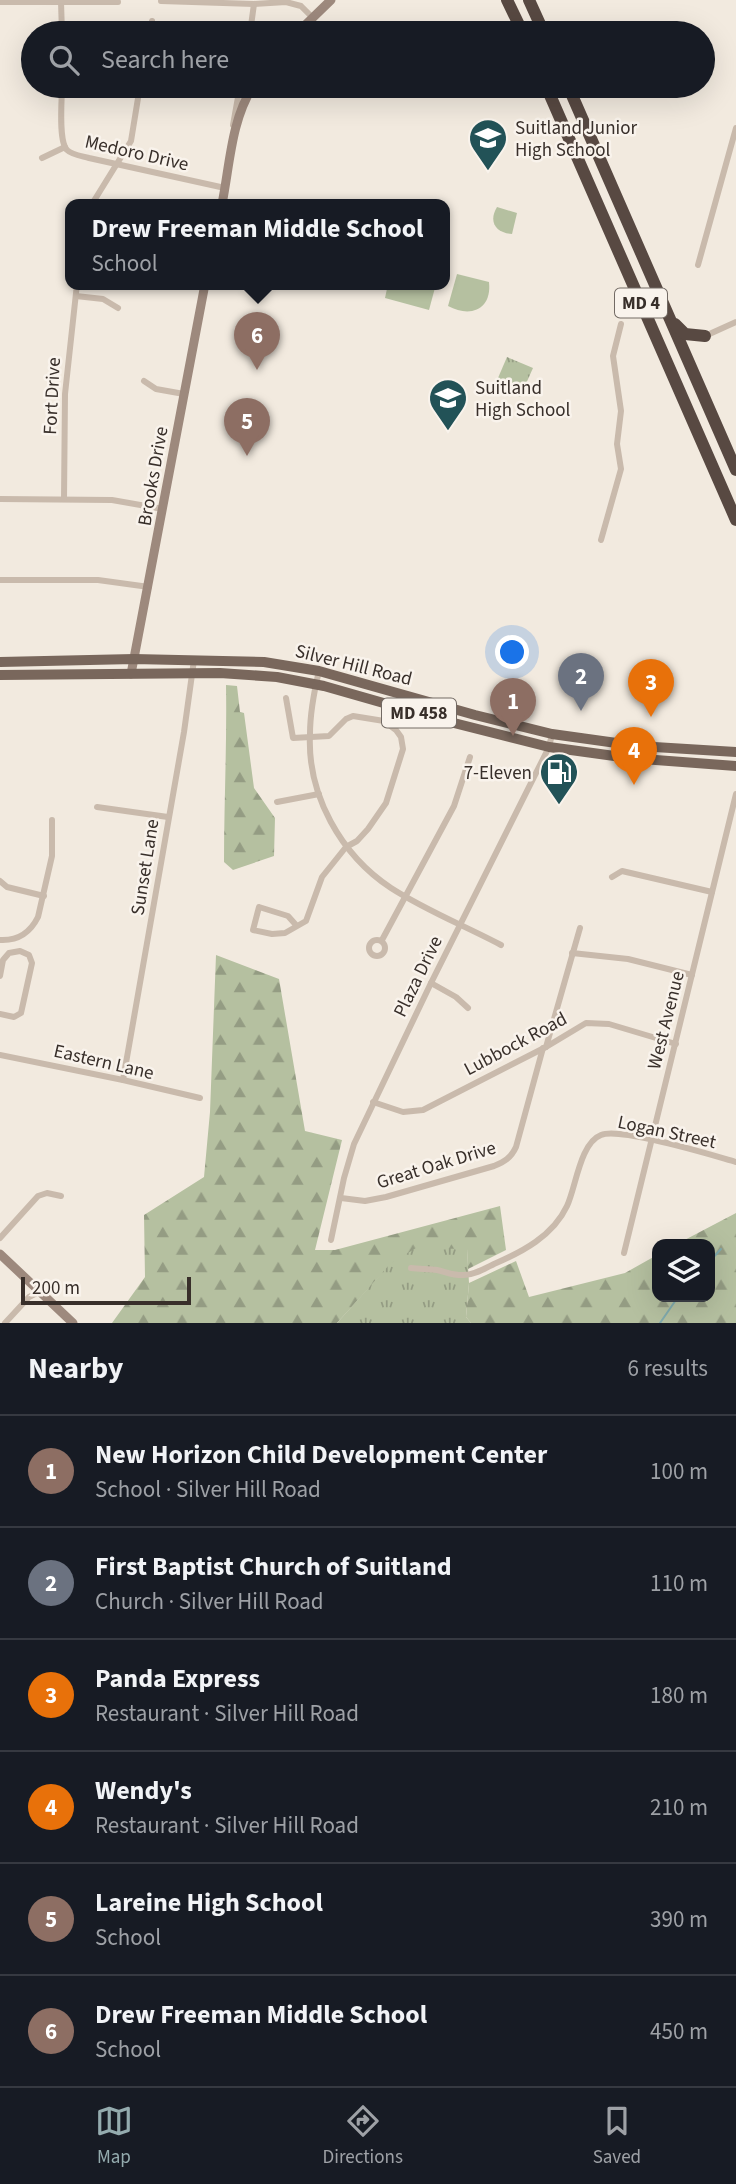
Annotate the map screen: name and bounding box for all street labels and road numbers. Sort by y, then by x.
street label: Medoro Drive [82,128,191,179]
road number: MD 4 [615,288,667,318]
street label: Fort Drive [37,357,68,435]
street label: Brooks Drive [131,424,176,528]
street label: Silver Hill Road [292,638,415,693]
road number: MD 458 [382,698,456,728]
street label: Sunset Lane [125,817,166,917]
street label: Plaza Drive [387,931,450,1022]
street label: West Avenue [641,968,692,1072]
street label: Lubbock Road [459,1006,572,1083]
street label: Eastern Lane [51,1038,156,1087]
street label: Logan Street [615,1109,719,1156]
street label: Great Oak Drive [373,1134,499,1196]

